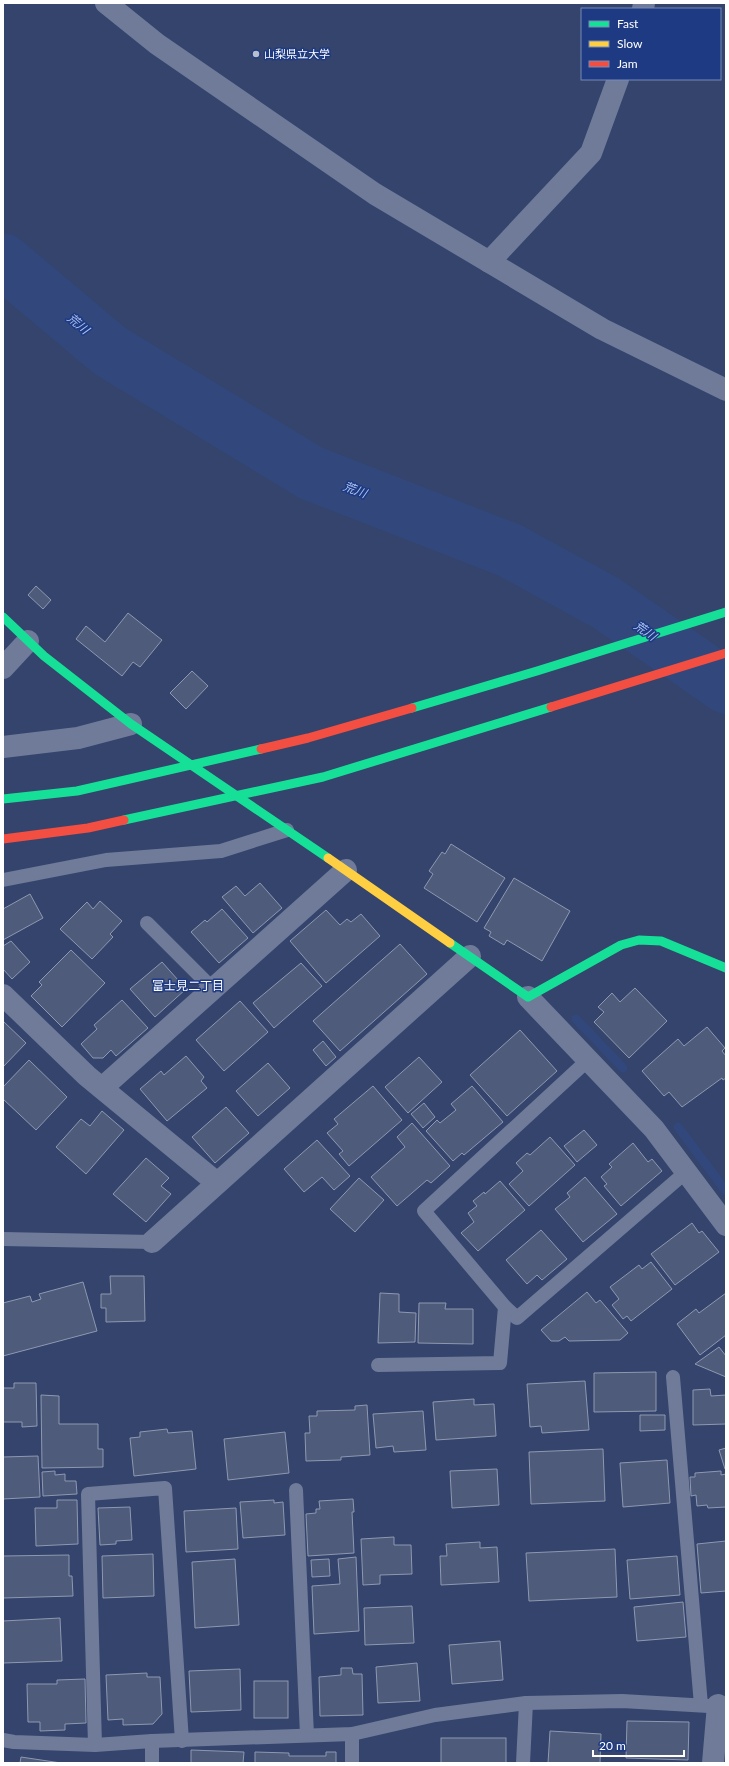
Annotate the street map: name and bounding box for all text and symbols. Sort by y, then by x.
legend [581,8,721,80]
text: Fast [617,16,639,31]
text: Slow [617,36,643,51]
place label: 山梨県立大学 [264,47,330,60]
marker: 山梨県立大学 [251,49,261,59]
text: Jam [617,56,638,71]
water label: 荒川 [64,310,94,338]
water label: 荒川 [341,478,371,502]
water label: 荒川 [631,618,661,645]
district label: 富士見二丁目 [152,978,224,993]
scale bar [593,1732,684,1758]
text: 20 m [599,1738,626,1753]

